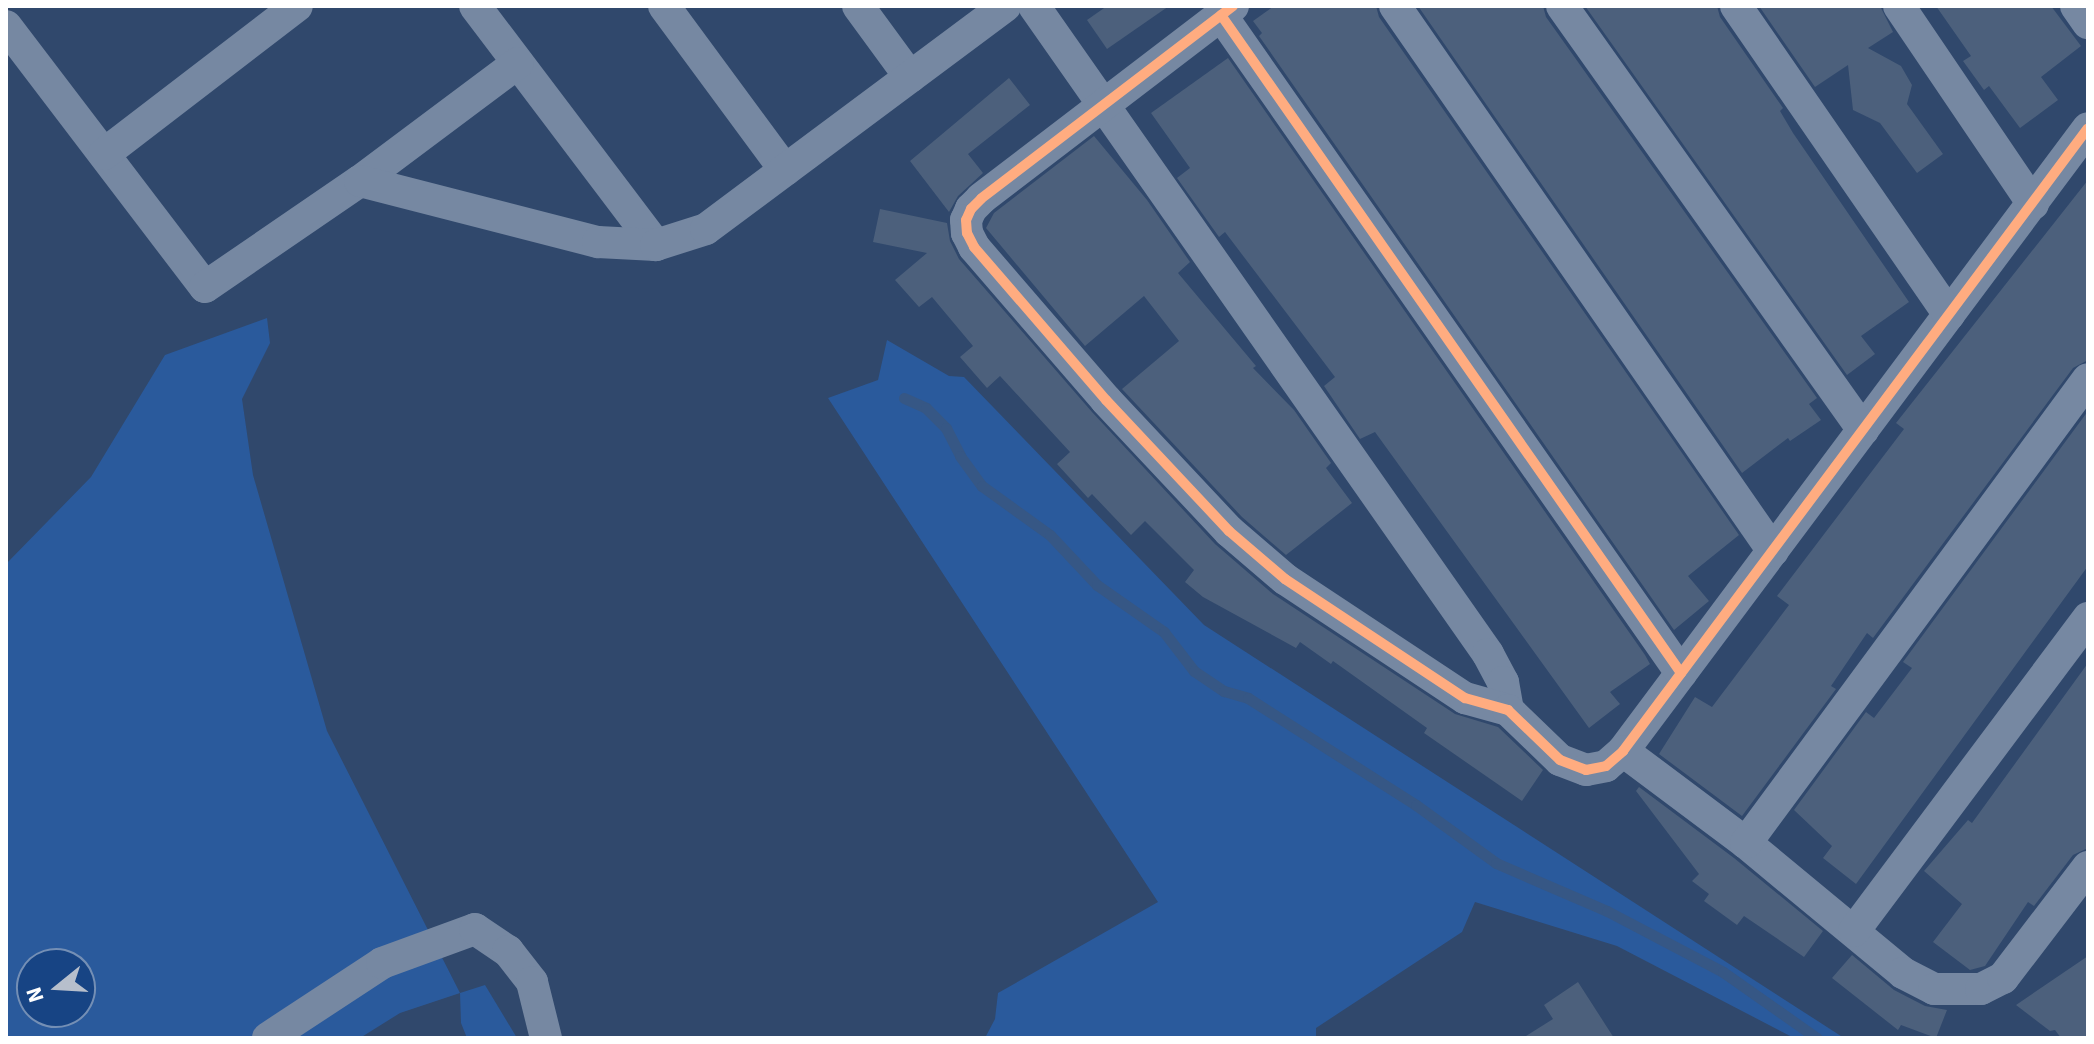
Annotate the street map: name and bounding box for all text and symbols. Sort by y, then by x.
north arrow [16,948,96,1028]
text: N [18,983,53,1007]

